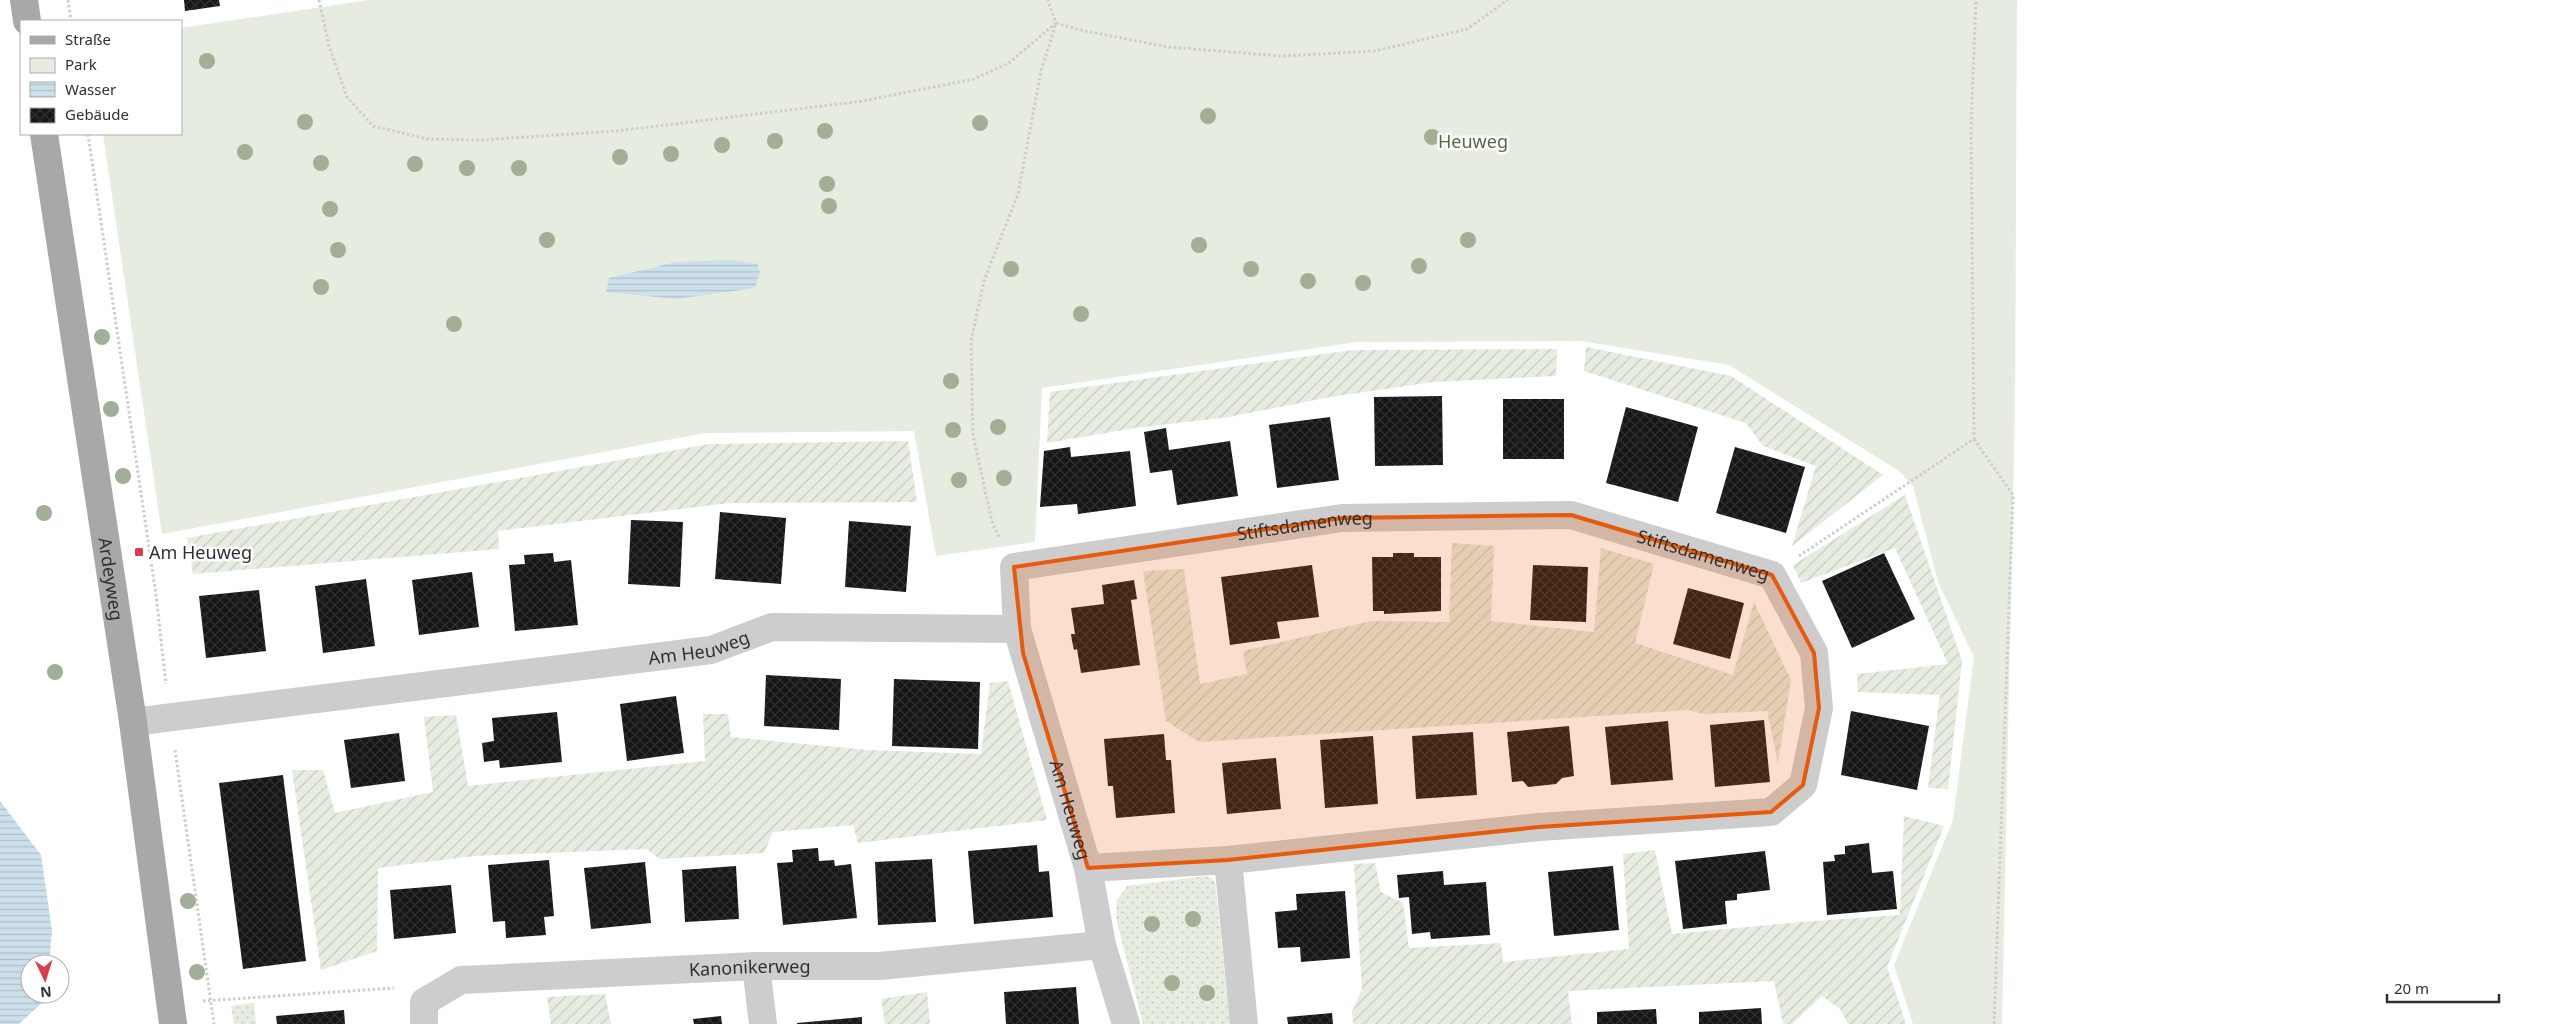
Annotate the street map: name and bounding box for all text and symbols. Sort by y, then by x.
legend [20,20,182,135]
text: Straße [65,29,111,49]
text: Park [65,54,97,74]
text: Wasser [65,79,116,99]
text: Gebäude [65,104,129,124]
park label: Heuweg [1438,129,1508,153]
street label: Stiftsdamenweg [1235,506,1373,546]
street label: Stiftsdamenweg [1634,523,1773,586]
street label: Ardeyweg [93,536,129,622]
place label: Am Heuweg [149,540,252,564]
marker: Am Heuweg [133,546,145,558]
street label: Am Heuweg [647,625,753,670]
street label: Am Heuweg [1044,757,1097,862]
north arrow [20,954,70,1004]
street label: Kanonikerweg [688,954,810,981]
scale bar [2387,972,2500,1004]
text: 20 m [2394,978,2429,998]
text: N [40,983,52,1002]

